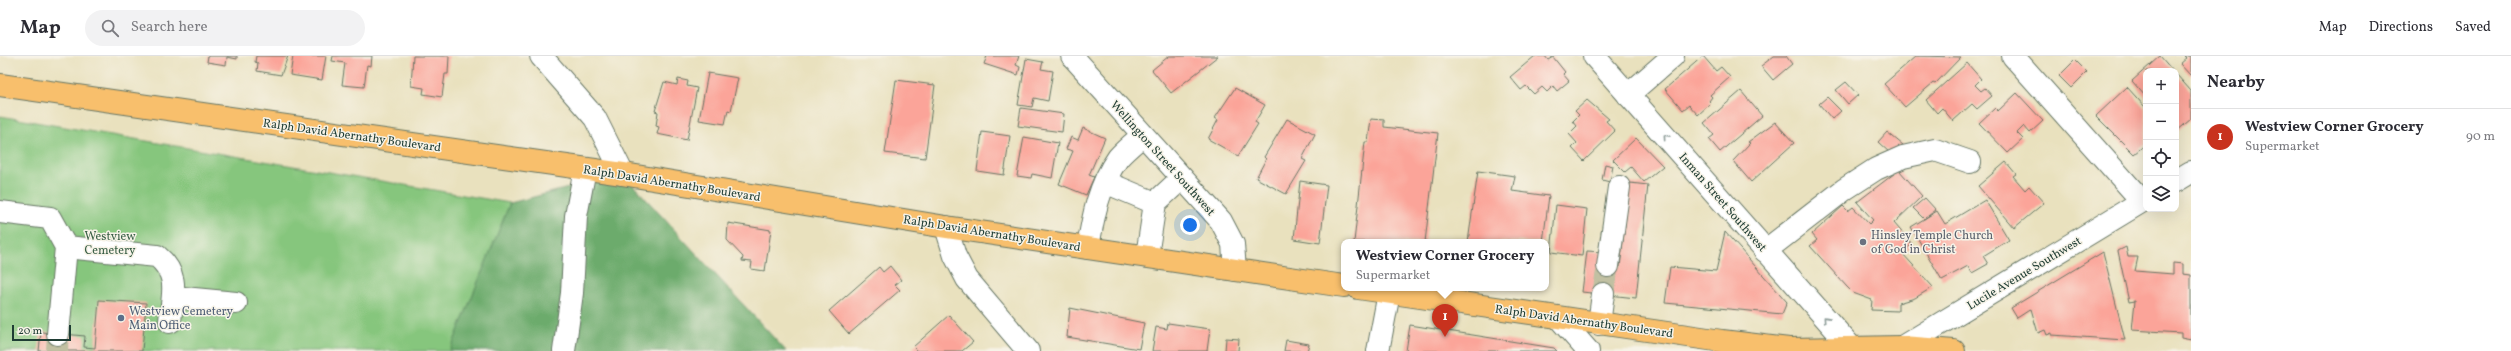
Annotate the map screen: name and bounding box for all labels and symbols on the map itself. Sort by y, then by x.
street label: Wellington Street Southwest [1106,98,1218,220]
street label: Ralph David Abernathy Boulevard [262,116,442,156]
one-way arrow [1663,135,1670,142]
street label: Inman Street Southwest [1675,150,1770,256]
street label: Ralph David Abernathy Boulevard [582,162,762,206]
street label: Ralph David Abernathy Boulevard [902,212,1082,256]
your location [1180,215,1200,235]
place label: Hinsley Temple Church of God in Christ [1871,228,1993,258]
park label: Westview Cemetery [84,229,136,259]
street label: Lucile Avenue Southwest [1964,233,2085,314]
marker: Hinsley Temple Church of God in Christ [1858,237,1868,247]
street label: Ralph David Abernathy Boulevard [1494,302,1674,342]
place label: Westview Cemetery Main Office [129,304,234,334]
pin: 1 [1432,304,1458,337]
marker: Westview Cemetery Main Office [116,313,126,323]
one-way arrow [1823,316,1831,324]
scale bar [12,323,71,342]

